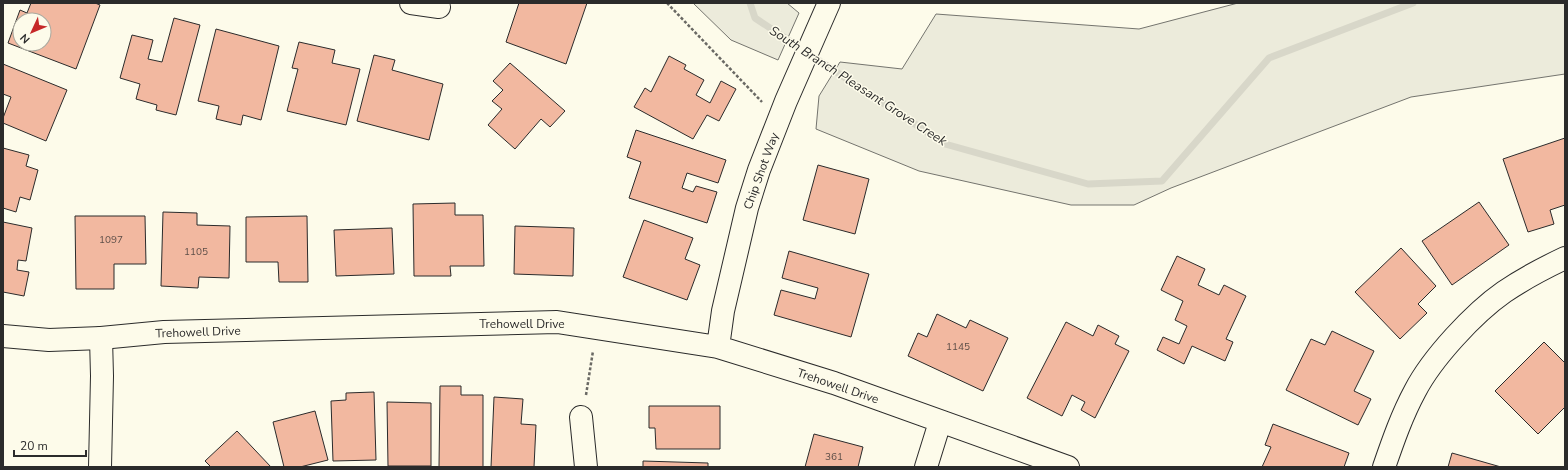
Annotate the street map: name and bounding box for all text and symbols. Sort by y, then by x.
north arrow [12,12,52,52]
water label: South Branch Pleasant Grove Creek [766,22,951,150]
text: N [17,30,33,47]
street label: Chip Shot Way [740,130,783,212]
house number: 1097 [99,233,123,247]
house number: 1105 [184,245,208,259]
street label: Trehowell Drive [479,316,565,332]
street label: Trehowell Drive [155,323,241,341]
house number: 1145 [946,340,970,354]
street label: Trehowell Drive [795,365,881,407]
scale bar [14,432,86,458]
text: 20 m [20,438,48,454]
house number: 361 [825,450,843,464]

